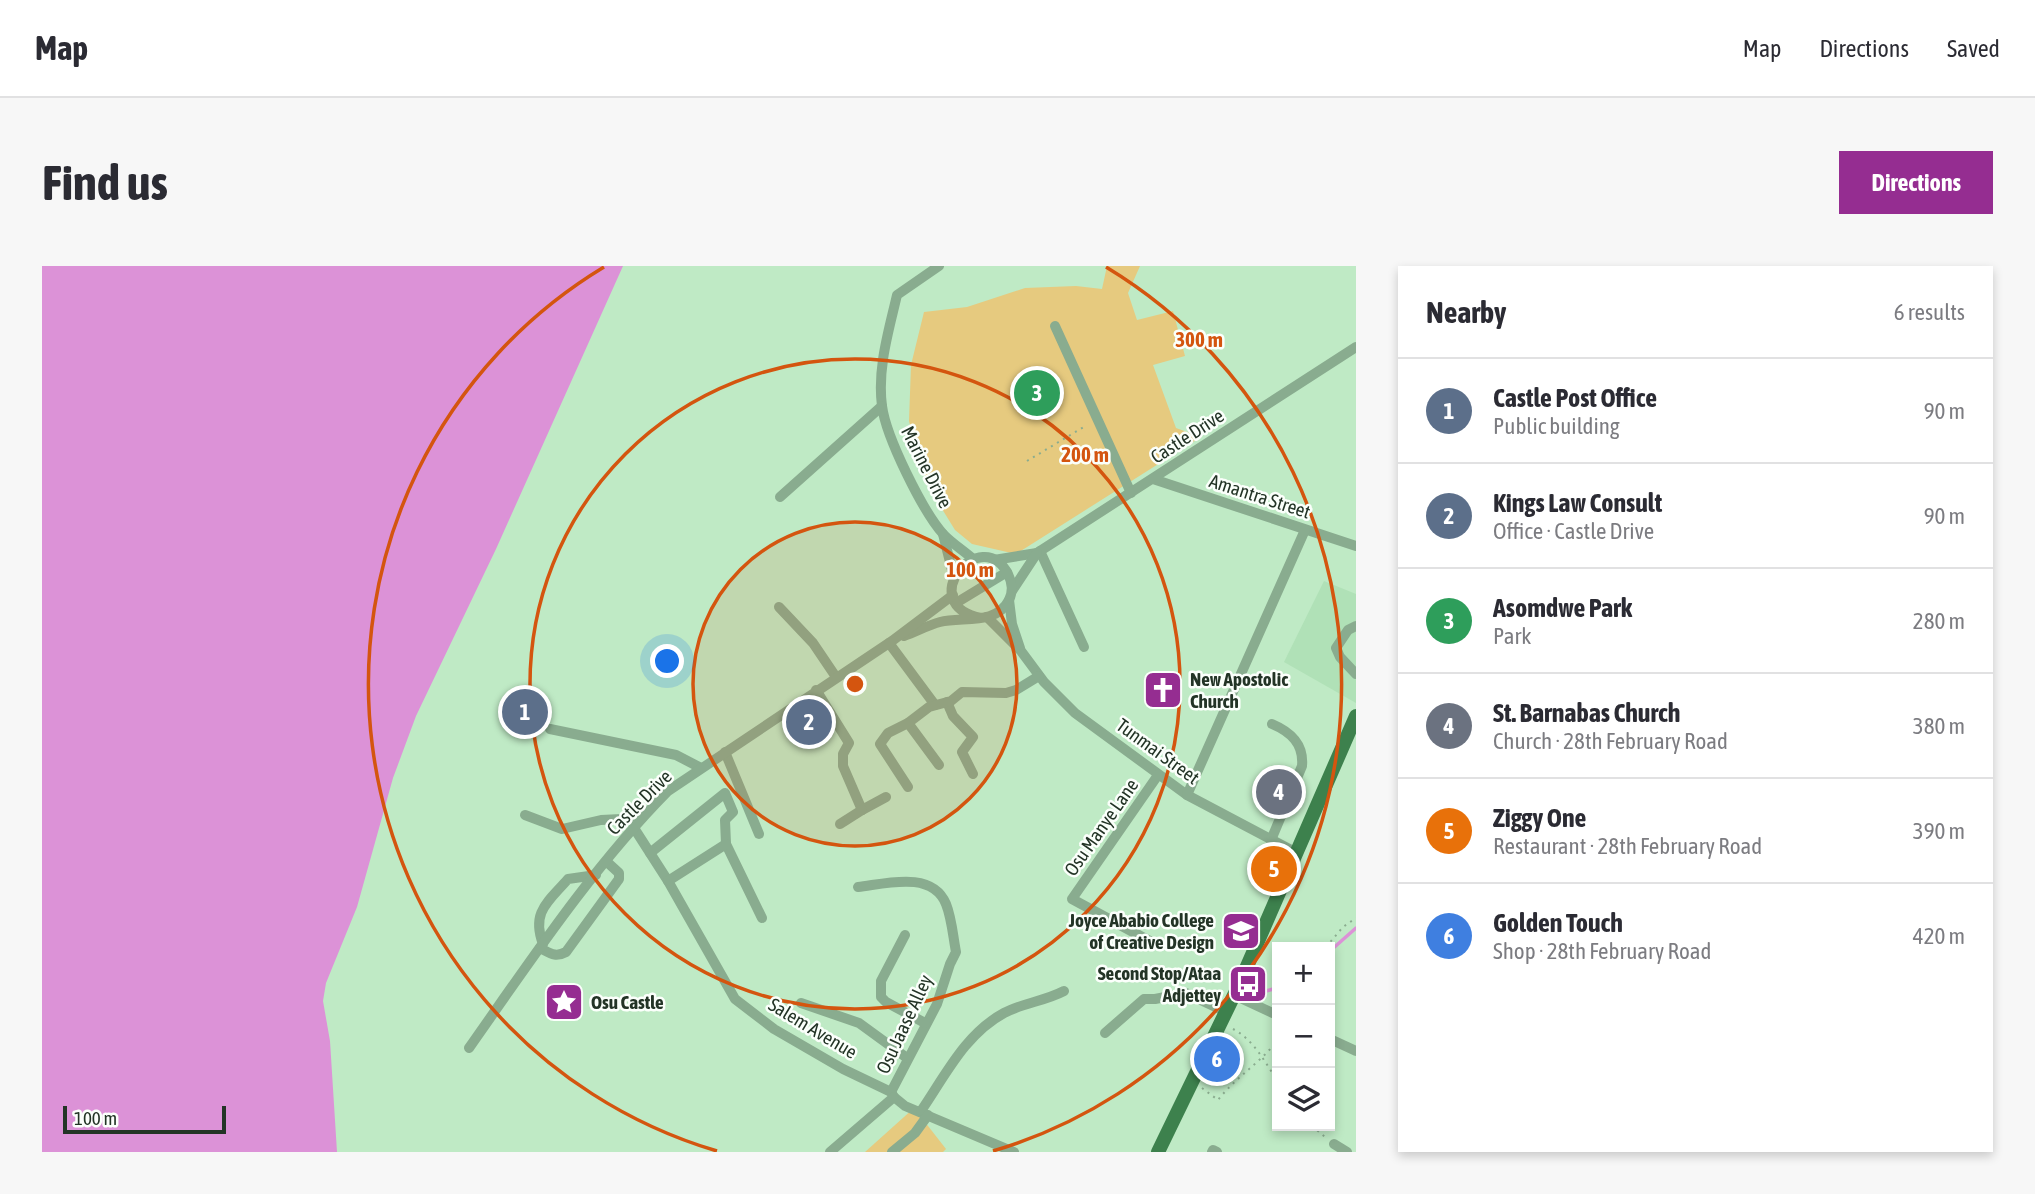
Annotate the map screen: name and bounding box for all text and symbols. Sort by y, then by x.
text: Map [35,29,88,67]
text: Map [1743,35,1781,62]
text: Directions [1819,35,1909,62]
text: Saved [1947,35,2000,62]
button: Directions [1839,151,1993,214]
text: Find us [42,154,168,210]
text: Nearby [1426,295,1506,329]
text: 6 results [1894,299,1965,325]
text: 300 m [1175,327,1223,351]
pin: 3 [1014,367,1060,419]
text: Castle Post Office [1493,383,1657,413]
text: 1 [1444,398,1454,424]
text: 90 m [1924,398,1965,424]
street label: Castle Drive [1146,404,1228,468]
text: Public building [1493,413,1620,439]
street label: Marine Drive [897,422,957,512]
text: 200 m [1061,442,1109,466]
street label: Amantra Street [1207,469,1313,523]
text: Kings Law Consult [1493,488,1662,518]
text: 2 [1444,503,1454,529]
text: 90 m [1924,503,1965,529]
text: Office · Castle Drive [1493,518,1654,544]
text: 100 m [946,557,994,581]
text: Asomdwe Park [1493,593,1632,623]
text: 3 [1444,608,1454,634]
text: 280 m [1913,608,1965,634]
text: Park [1493,623,1531,649]
your location [650,644,684,678]
place label: New Apostolic Church [1190,668,1288,712]
church icon: New Apostolic Church [1142,669,1184,711]
centre of rings [843,672,867,696]
pin: 1 [502,686,548,738]
pin: 2 [786,696,832,748]
text: St. Barnabas Church [1493,698,1680,728]
text: 4 [1444,713,1454,739]
text: 380 m [1913,713,1965,739]
street label: Tunmai Street [1112,714,1204,788]
text: Church · 28th February Road [1493,728,1728,754]
street label: Castle Drive [602,765,676,839]
pin: 4 [1256,766,1302,818]
street label: Osu Manye Lane [1060,774,1142,880]
text: Ziggy One [1493,803,1586,833]
text: 5 [1444,818,1454,844]
text: 390 m [1913,818,1965,844]
text: Restaurant · 28th February Road [1493,833,1762,859]
pin: 5 [1251,843,1297,895]
text: Golden Touch [1493,908,1623,938]
place label: Joyce Ababio College of Creative Design [1068,909,1214,953]
school or university icon: Joyce Ababio College of Creative Design [1220,910,1262,952]
text: 6 [1444,923,1454,949]
text: 420 m [1913,923,1965,949]
text: Shop · 28th February Road [1493,938,1711,964]
map controls [1272,942,1335,1131]
button: + [1272,942,1335,1005]
place label: Second Stop/Ataa Adjettey [1098,962,1221,1006]
bus stop icon: Second Stop/Ataa Adjettey [1227,963,1269,1005]
street label: Osu Jaase Alley [871,971,937,1077]
place icon: Osu Castle [543,981,585,1023]
place label: Osu Castle [591,991,664,1013]
street label: Salem Avenue [765,993,861,1063]
button: − [1272,1005,1335,1068]
pin: 6 [1194,1033,1240,1085]
button: layers [1272,1068,1335,1131]
scale bar [63,1103,226,1135]
text: 100 m [74,1107,117,1129]

